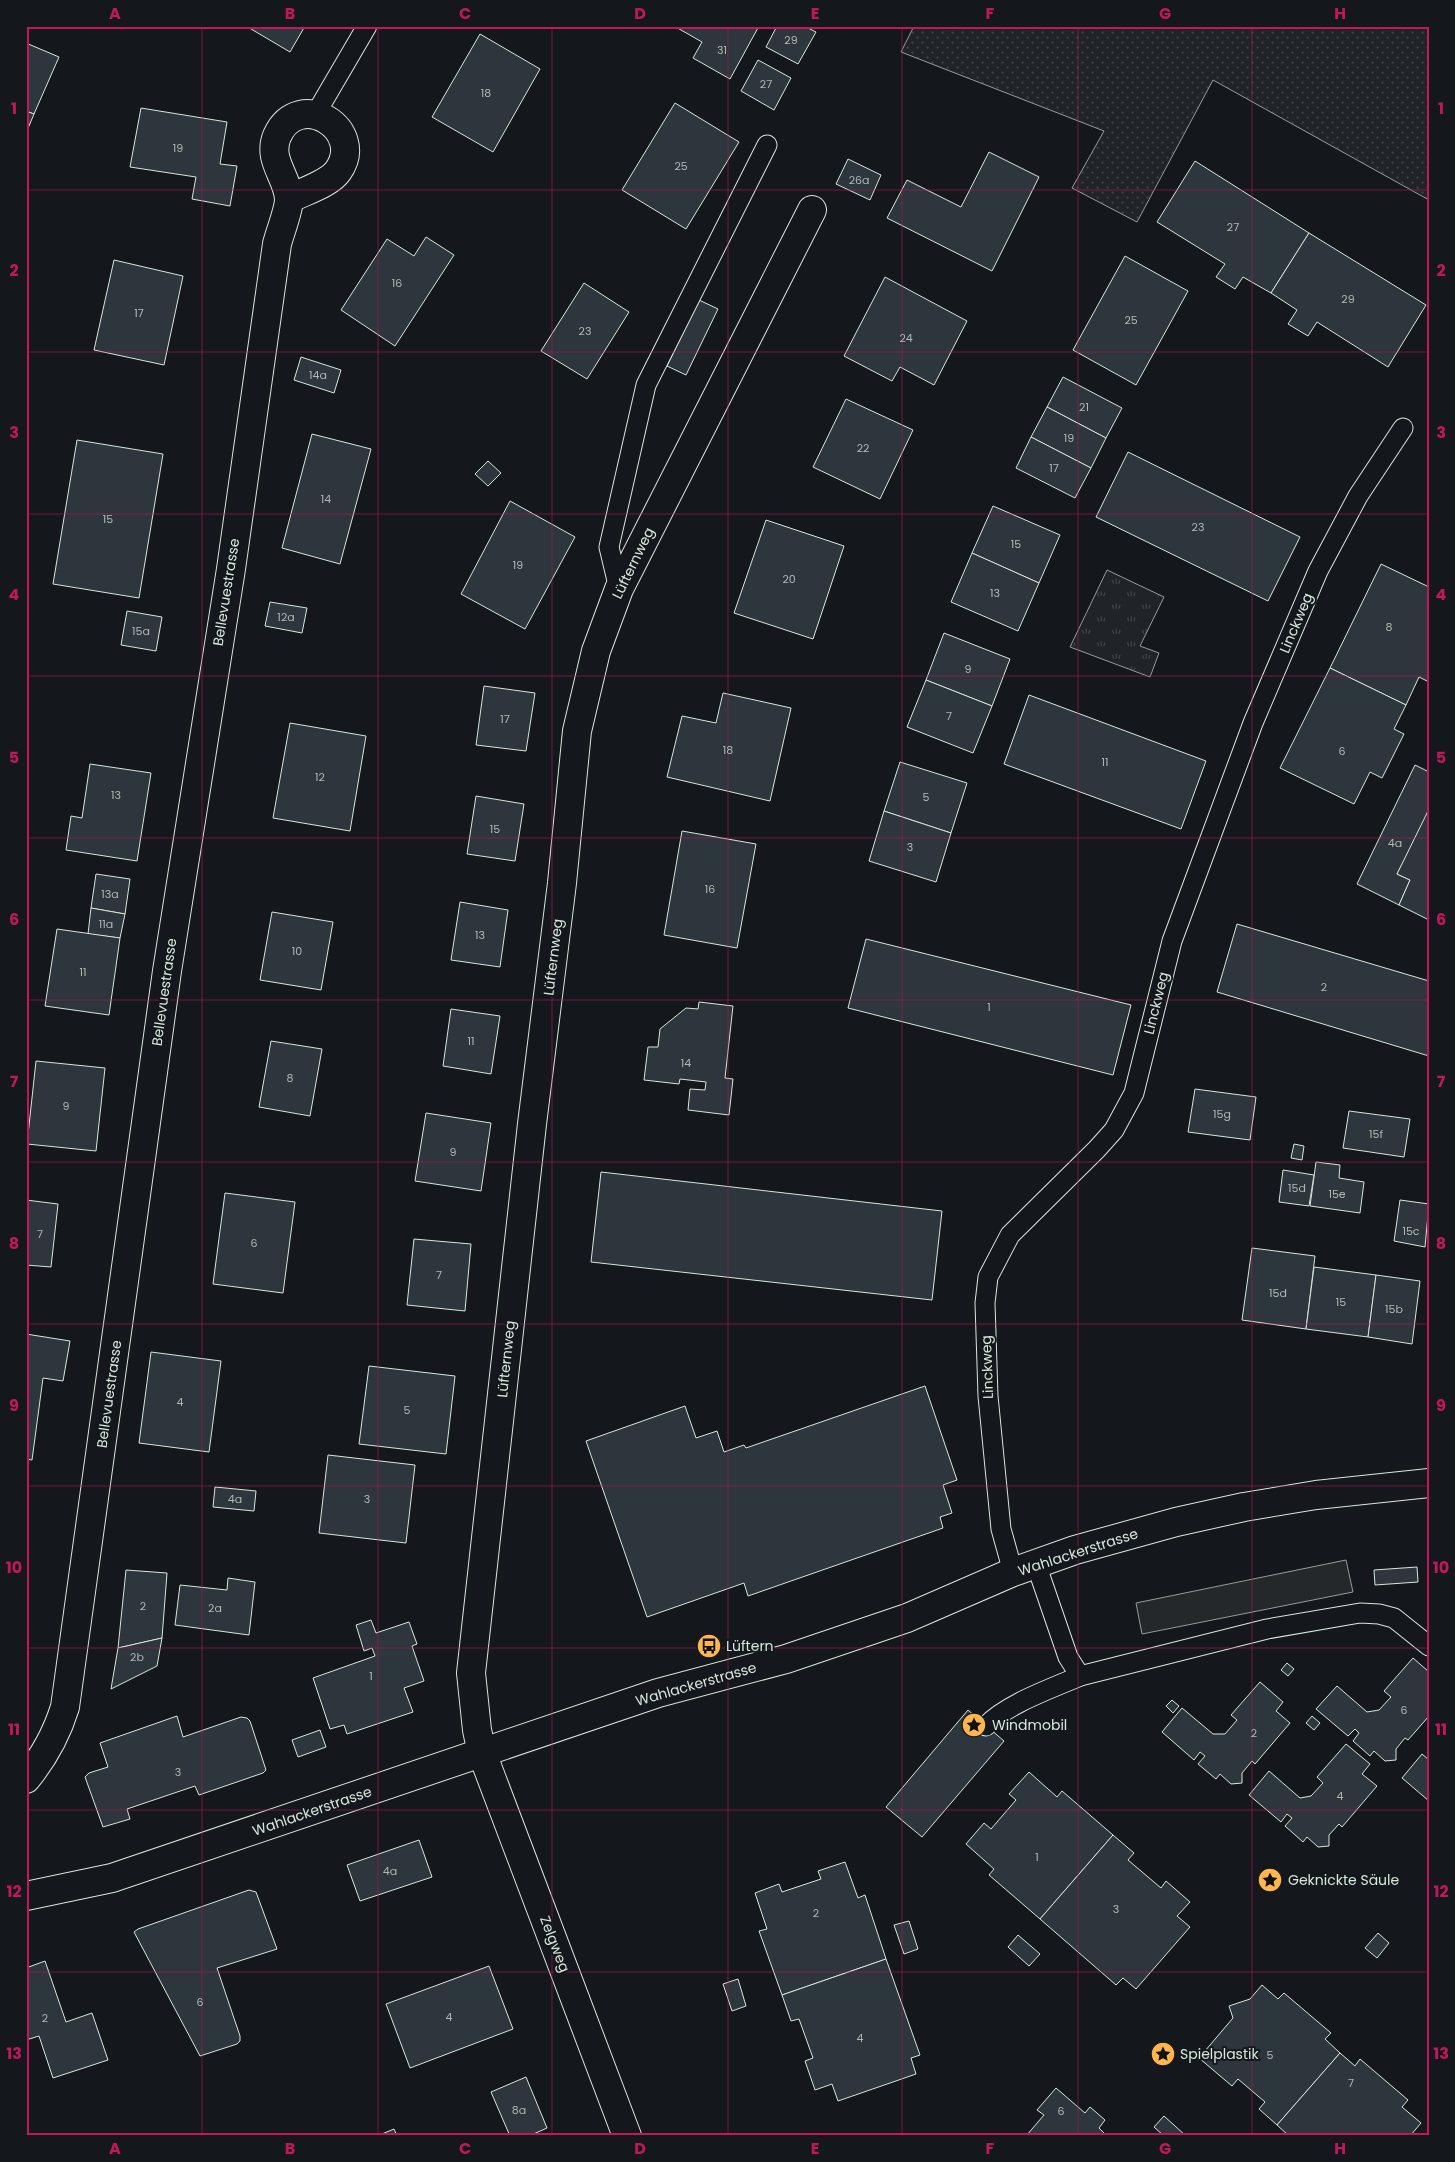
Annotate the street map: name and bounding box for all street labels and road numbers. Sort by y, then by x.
street label: Lüfternweg [607,524,659,602]
street label: Bellevuestrasse [208,536,244,647]
street label: Linckweg [1274,590,1318,656]
street label: Lüfternweg [538,917,568,997]
street label: Bellevuestrasse [147,936,182,1047]
street label: Linckweg [1139,970,1173,1036]
street label: Lüfternweg [492,1320,520,1398]
street label: Linckweg [976,1335,998,1399]
street label: Bellevuestrasse [92,1338,127,1449]
street label: Wahlackerstrasse [1015,1523,1141,1581]
street label: Wahlackerstrasse [633,1657,759,1711]
street label: Wahlackerstrasse [250,1781,375,1841]
street label: Zelgweg [535,1913,575,1975]

